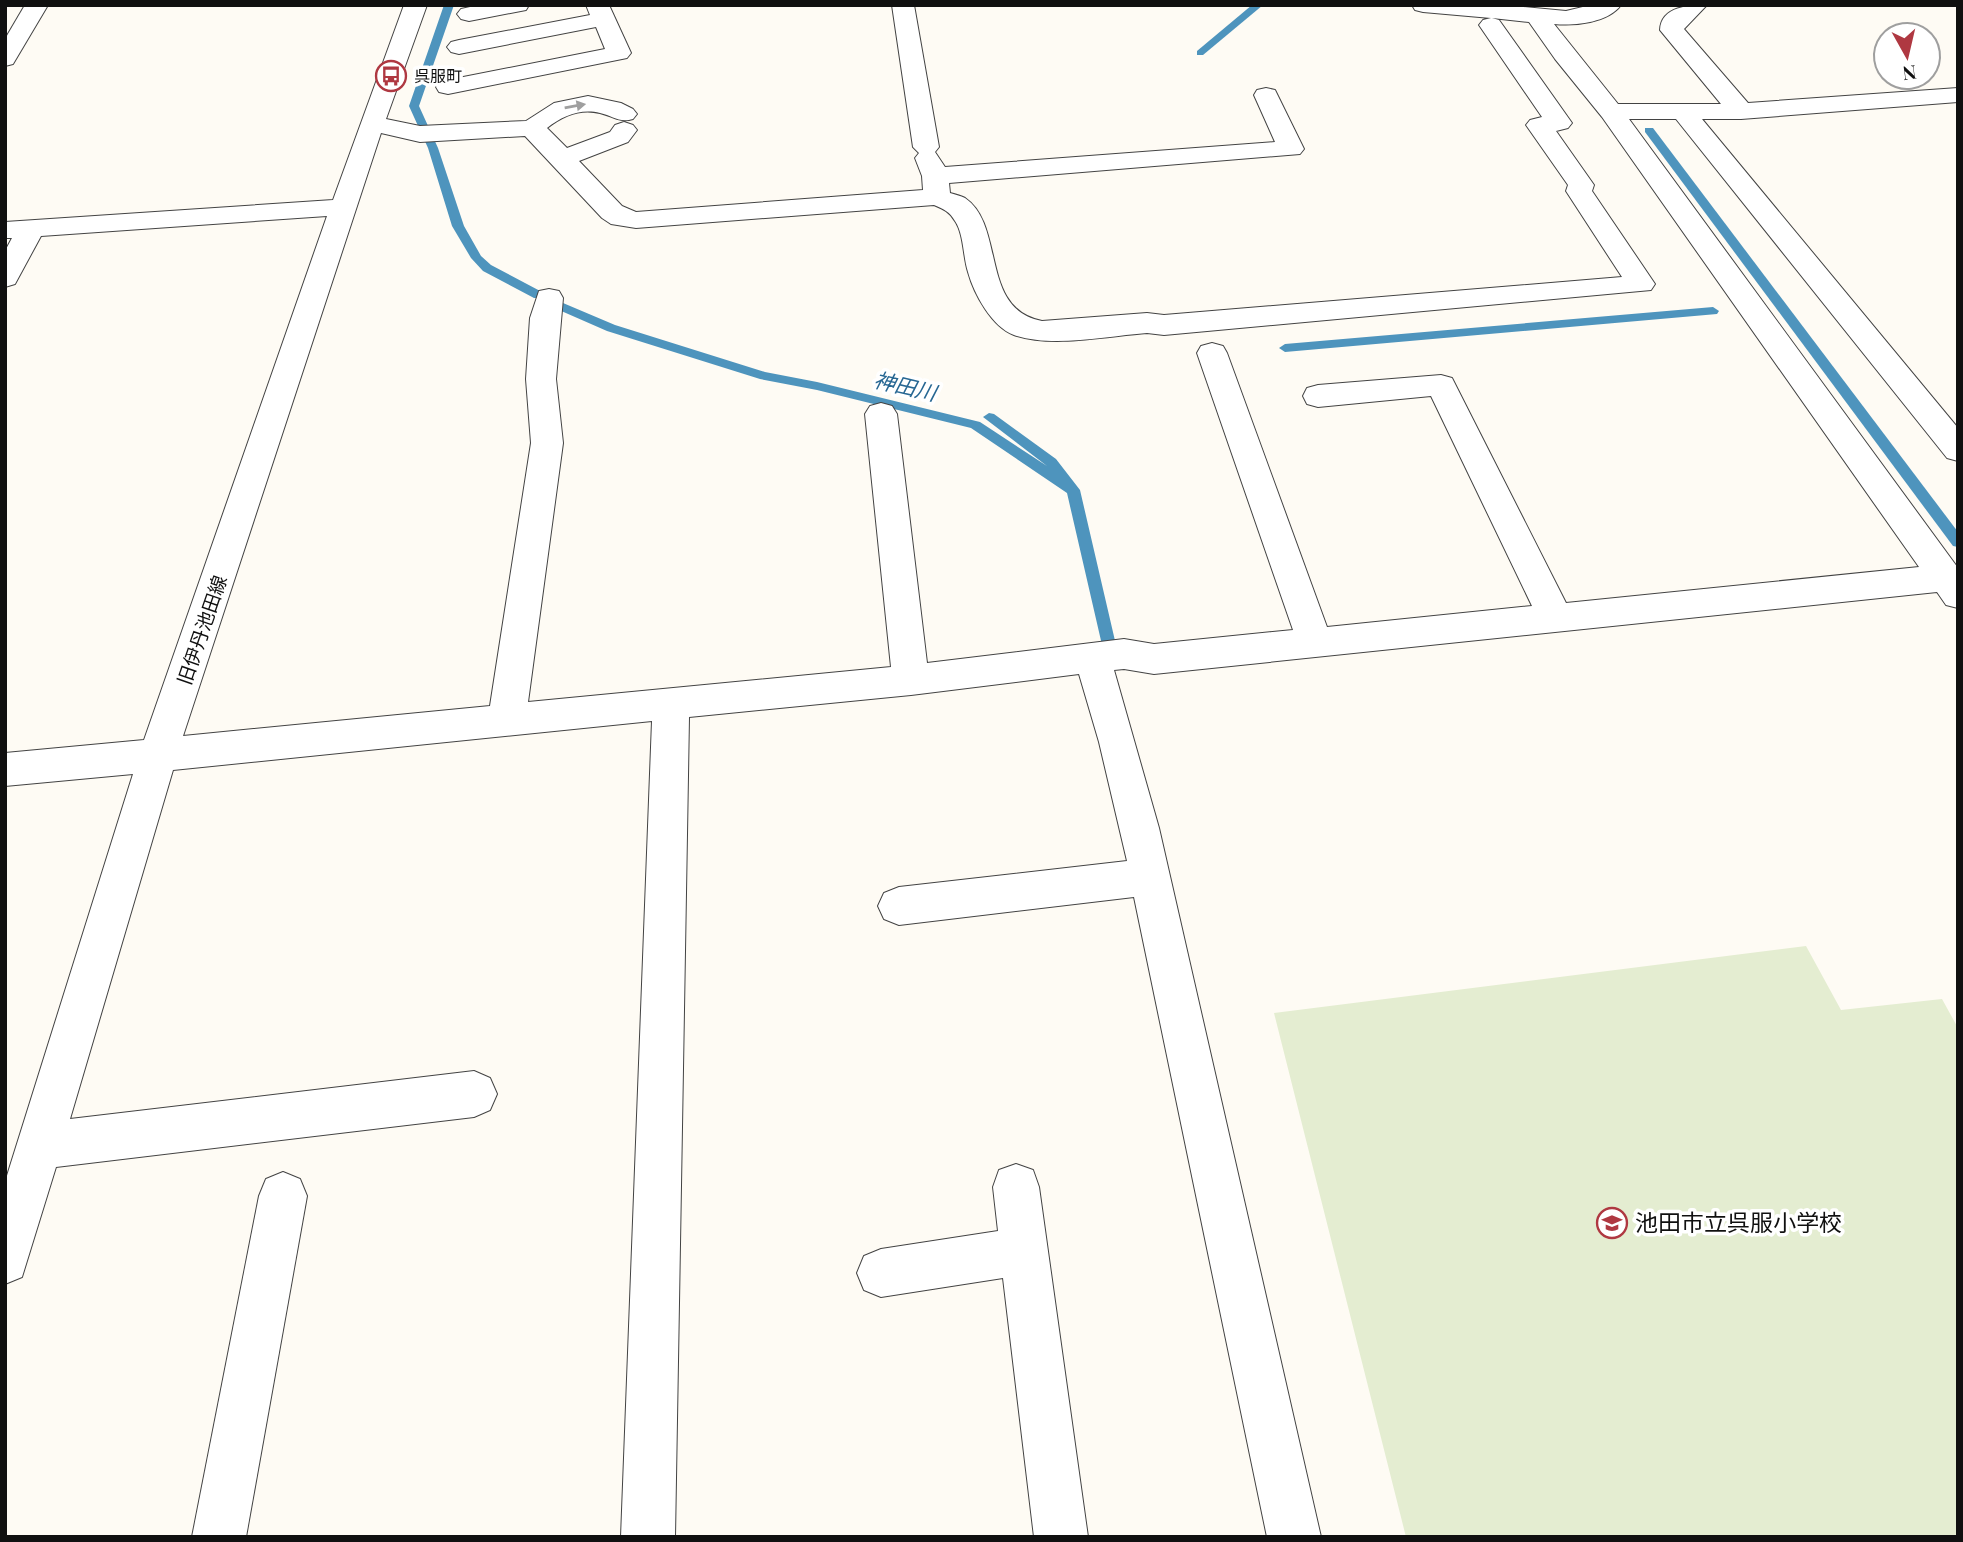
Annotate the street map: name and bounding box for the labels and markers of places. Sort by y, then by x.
bus stop icon: 呉服町 [374,59,408,93]
place label: 呉服町 [414,65,462,86]
school or university icon: 池田市立呉服小学校 [1595,1206,1629,1240]
place label: 池田市立呉服小学校 [1635,1206,1842,1237]

